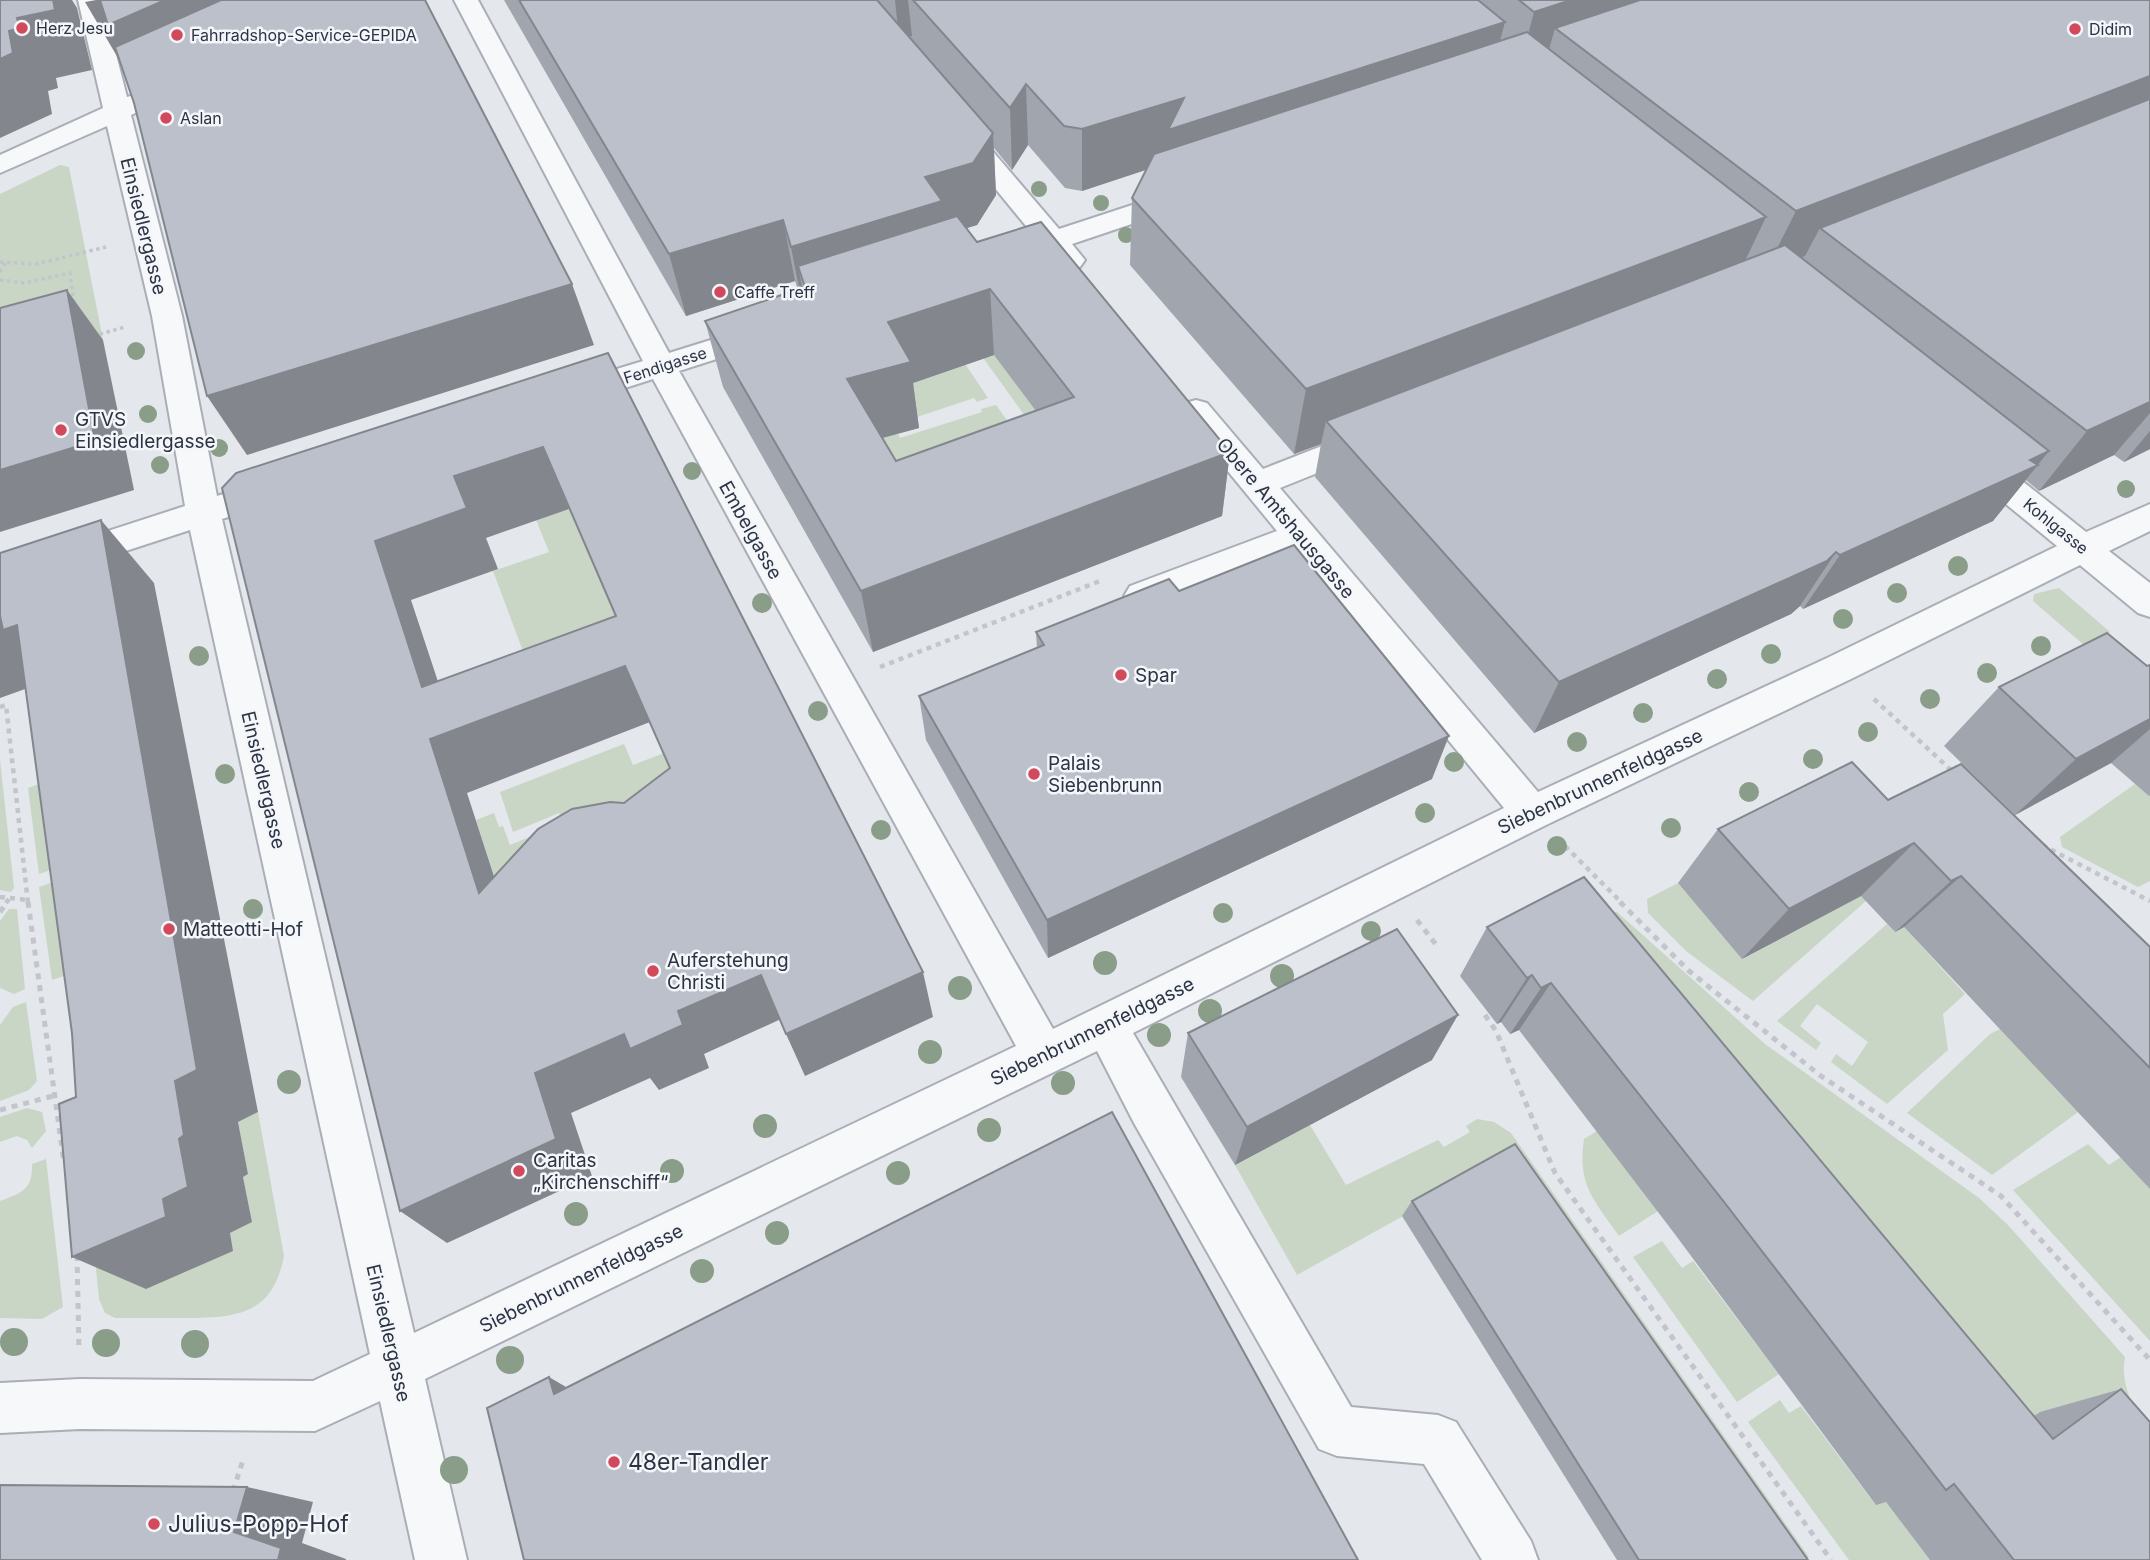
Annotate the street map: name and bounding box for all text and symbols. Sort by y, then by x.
place label: Herz Jesu [36,18,113,38]
place label: Didim [2089,19,2132,39]
marker: Herz Jesu [14,20,30,36]
marker: Didim [2067,21,2083,37]
place label: Fahrradshop-Service-GEPIDA [191,25,417,45]
marker: Fahrradshop-Service-GEPIDA [169,27,185,43]
place label: Aslan [180,108,222,128]
marker: Aslan [158,110,174,126]
street label: Einsiedlergasse [115,155,172,297]
place label: Caffe Treff [734,282,815,302]
marker: Caffe Treff [712,284,728,300]
street label: Fendigasse [621,342,709,388]
place label: GTVS Einsiedlergasse [75,408,216,453]
marker: GTVS Einsiedlergasse [53,422,69,438]
street label: Obere Amtshausgasse [1212,433,1360,603]
street label: Embelgasse [714,477,787,583]
street label: Kohlgasse [2019,494,2093,558]
place label: Spar [1135,664,1177,687]
marker: Spar [1113,667,1129,683]
street label: Einsiedlergasse [236,709,291,851]
street label: Siebenbrunnenfeldgasse [1494,724,1707,839]
place label: Palais Siebenbrunn [1048,752,1162,797]
marker: Palais Siebenbrunn [1026,766,1042,782]
place label: Matteotti-Hof [183,918,303,941]
marker: Matteotti-Hof [161,921,177,937]
place label: Auferstehung Christi [667,949,789,994]
marker: Auferstehung Christi [645,963,661,979]
street label: Siebenbrunnenfeldgasse [987,972,1198,1091]
place label: Caritas „Kirchenschiff“ [533,1149,668,1194]
marker: Caritas „Kirchenschiff“ [511,1163,527,1179]
street label: Siebenbrunnenfeldgasse [476,1219,687,1338]
street label: Einsiedlergasse [361,1262,416,1404]
place label: 48er-Tandler [628,1448,769,1476]
marker: 48er-Tandler [606,1454,622,1470]
place label: Julius-Popp-Hof [168,1510,349,1538]
marker: Julius-Popp-Hof [146,1516,162,1532]

